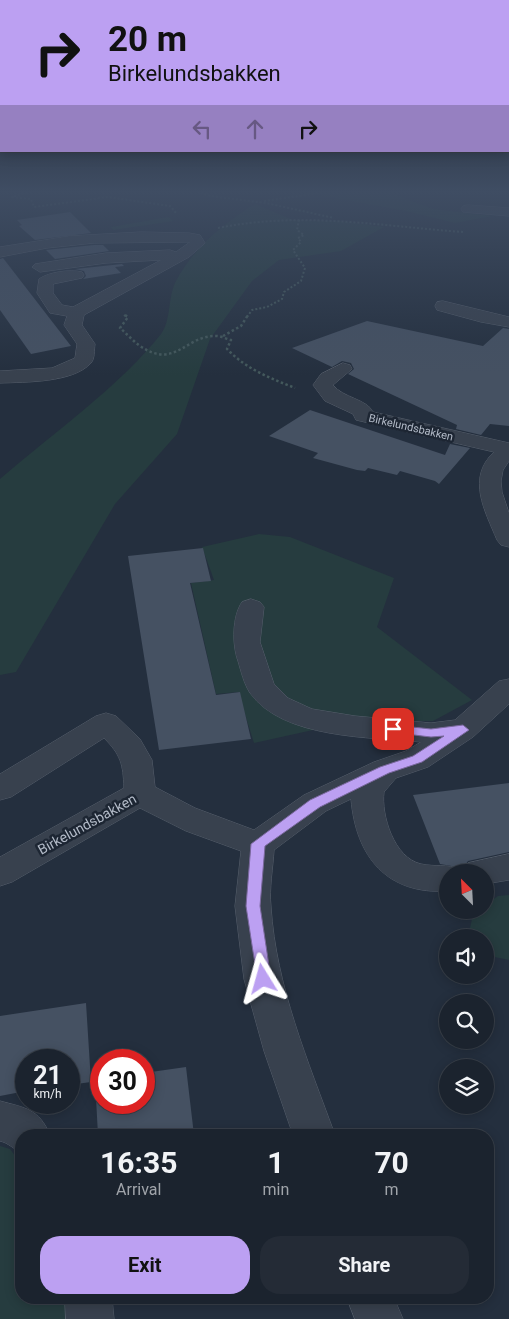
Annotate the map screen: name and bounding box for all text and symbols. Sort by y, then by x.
text: 20 m [108,19,187,60]
icon: right [25,20,90,85]
text: Birkelundsbakken [108,61,281,86]
icon: left [188,115,216,143]
icon: ahead [241,115,269,143]
icon: right [294,115,322,143]
street label: Birkelundsbakken [367,411,454,444]
pin [372,708,414,750]
icon: arrive [379,715,407,743]
street label: Birkelundsbakken [35,790,139,858]
north arrow [439,864,494,919]
map controls [439,864,494,1114]
button: sound [439,929,494,984]
position arrow [236,952,288,1004]
button: search [439,994,494,1049]
speed limit sign: 30 [90,1049,155,1114]
button: layers [439,1059,494,1114]
text: 21 [33,1061,62,1090]
text: km/h [33,1087,62,1101]
text: 16:35 [100,1145,177,1180]
text: 1 [267,1145,285,1180]
text: 70 [374,1145,409,1180]
text: Arrival [116,1180,161,1199]
text: min [263,1180,289,1199]
text: m [385,1180,399,1199]
button: Exit [40,1236,250,1294]
button: Share [260,1236,469,1294]

